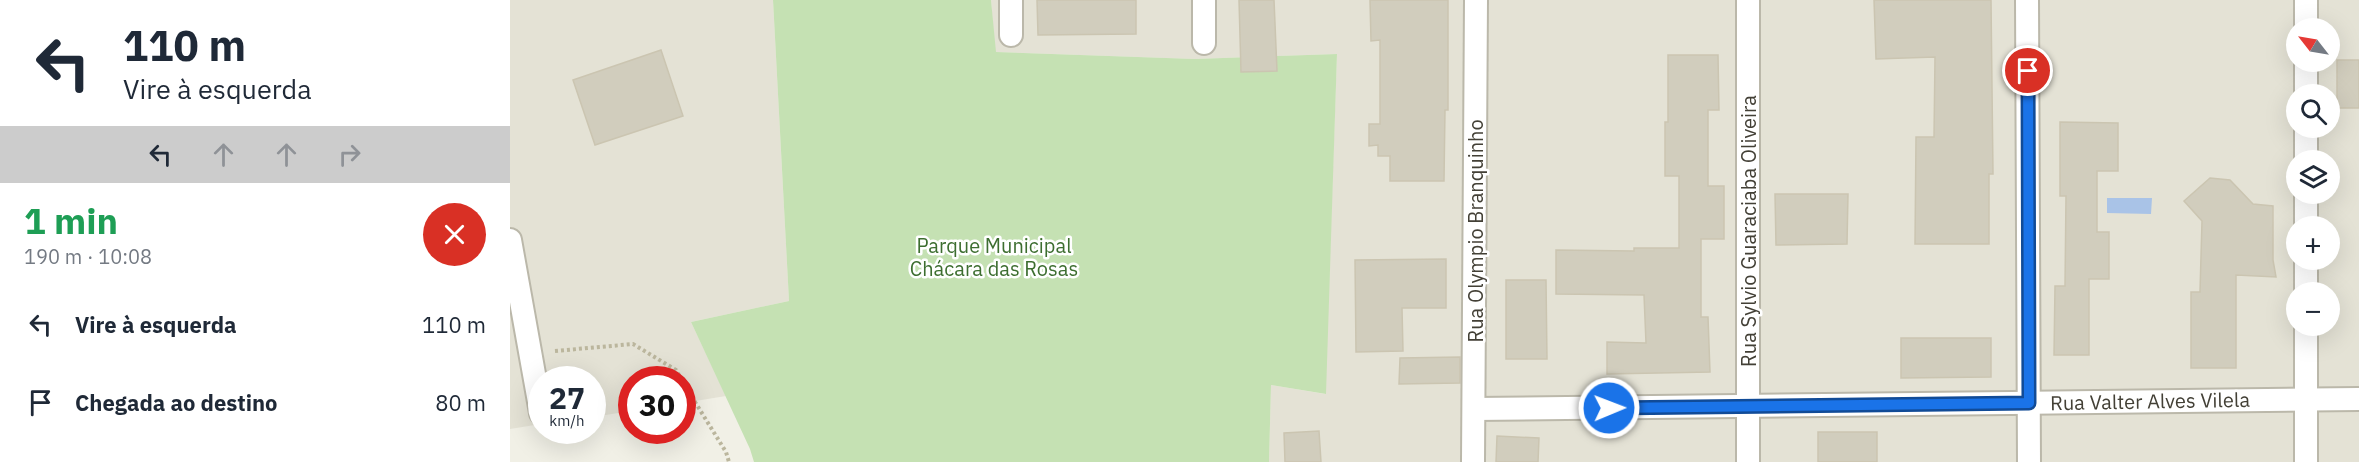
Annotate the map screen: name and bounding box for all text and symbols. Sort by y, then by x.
text: 110 m [123,18,246,73]
north arrow [2286,18,2340,72]
map controls [2286,18,2340,336]
icon: left [24,24,102,102]
pin [2002,45,2053,96]
icon: arrive [2011,54,2044,87]
text: Vire à esquerda [123,71,312,106]
button: search [2286,84,2340,138]
street label: Rua Sylvio Guaraciaba Oliveira [1735,95,1762,367]
street label: Rua Olympio Branquinho [1462,119,1489,343]
icon: left [144,138,177,171]
icon: ahead [207,138,240,171]
icon: ahead [270,138,303,171]
icon: right [333,138,366,171]
button: layers [2286,150,2340,204]
text: 1 min [24,197,118,244]
button: close [423,203,486,266]
button: + [2286,216,2340,270]
park label: Parque Municipal Chácara das Rosas [910,232,1078,282]
text: 190 m · 10:08 [24,243,152,270]
button: − [2286,282,2340,336]
icon: left [24,308,57,341]
text: Vire à esquerda [75,310,237,339]
text: 110 m [422,310,486,339]
speed limit sign: 30 [618,366,696,444]
position arrow [1577,376,1641,440]
text: 27 [549,378,585,417]
icon: arrive [24,386,57,419]
street label: Rua Valter Alves Vilela [2050,386,2251,416]
text: Chegada ao destino [75,388,278,417]
text: 80 m [435,388,486,417]
text: km/h [549,411,585,430]

